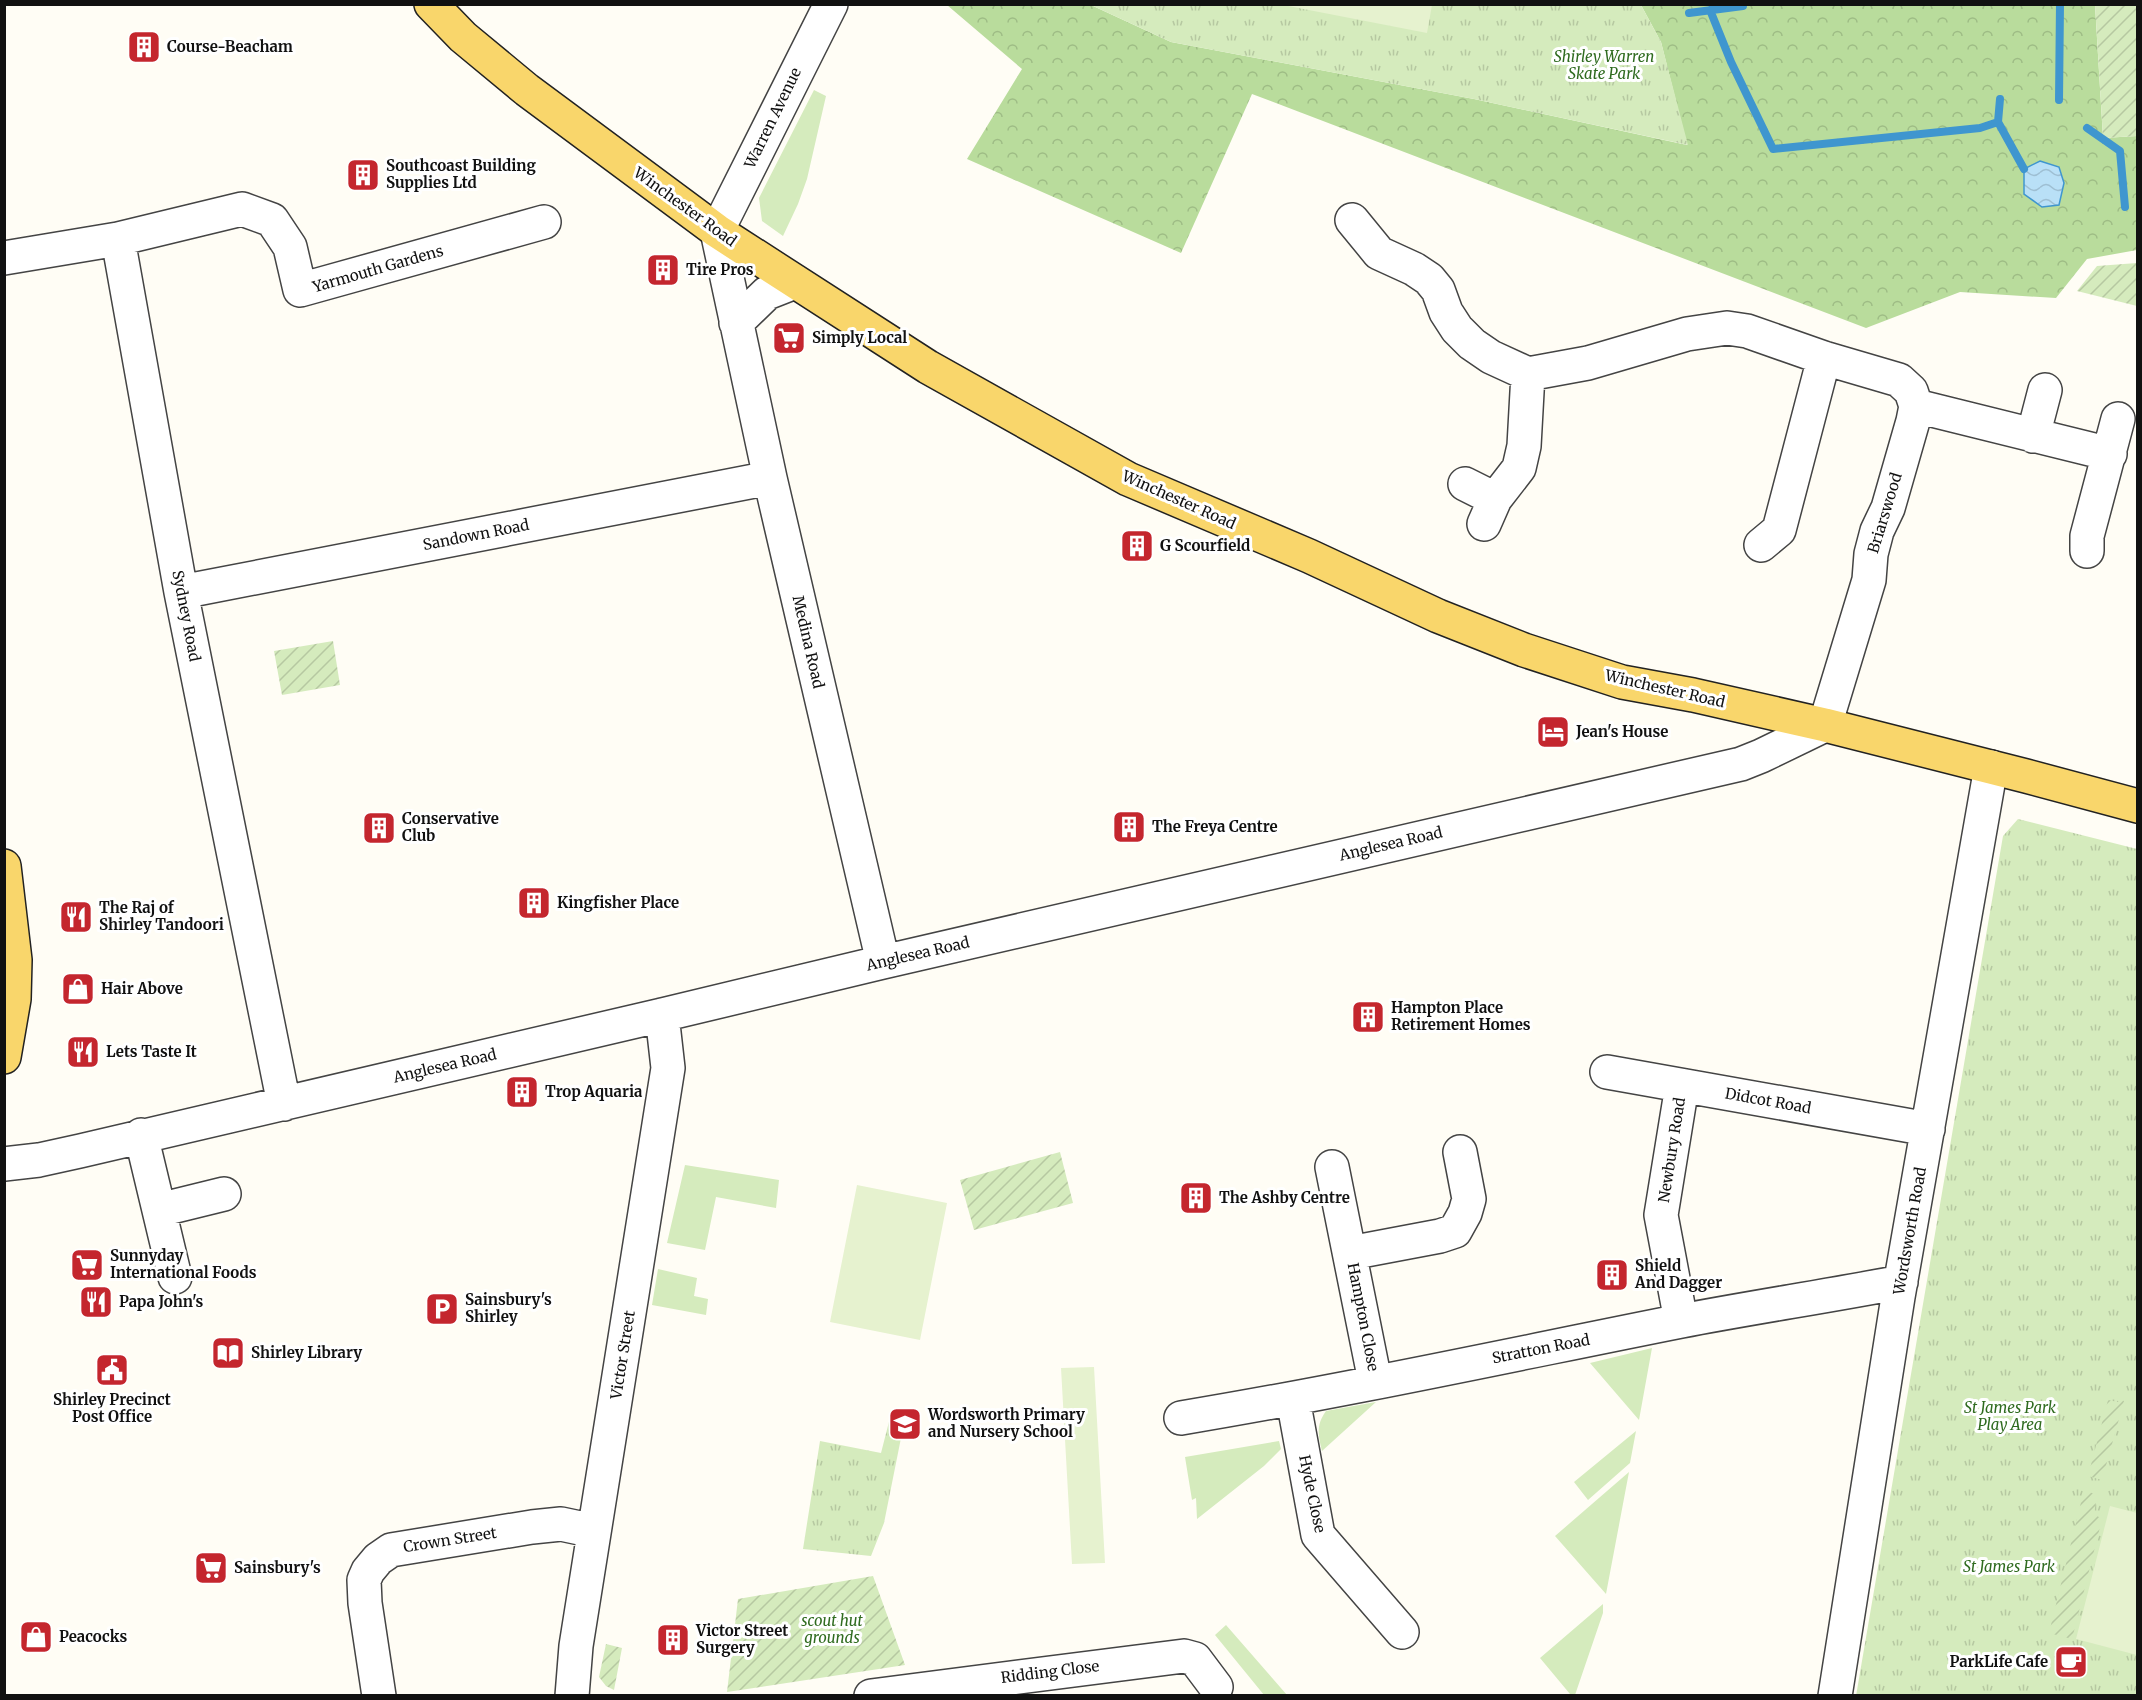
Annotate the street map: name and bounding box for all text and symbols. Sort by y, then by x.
building icon: Course-Beacham [126,29,162,65]
place label: Course-Beacham [167,37,293,56]
park label: Shirley Warren Skate Park [1554,47,1654,83]
street label: Warren Avenue [740,64,805,172]
place label: Southcoast Building Supplies Ltd [386,156,536,192]
building icon: Southcoast Building Supplies Ltd [345,157,381,193]
street label: Winchester Road [629,162,740,250]
street label: Yarmouth Gardens [309,241,445,297]
building icon: Tire Pros [645,252,681,288]
place label: Tire Pros [686,260,754,279]
supermarket icon: Simply Local [771,320,807,356]
place label: Simply Local [812,328,907,347]
street label: Winchester Road [1119,466,1239,533]
street label: Briarswood [1863,470,1906,556]
street label: Sandown Road [421,515,531,554]
building icon: G Scourfield [1119,528,1155,564]
place label: G Scourfield [1160,536,1250,555]
street label: Sydney Road [168,569,205,663]
street label: Medina Road [789,594,828,690]
street label: Winchester Road [1602,665,1727,712]
hotel icon: Jean's House [1535,714,1571,750]
place label: Jean's House [1575,722,1668,741]
place label: Conservative Club [402,809,499,845]
building icon: The Freya Centre [1111,809,1147,845]
building icon: Conservative Club [361,810,397,846]
place label: The Freya Centre [1152,817,1278,836]
street label: Anglesea Road [1337,822,1444,865]
building icon: Kingfisher Place [516,885,552,921]
place label: Kingfisher Place [557,893,679,912]
place label: The Raj of Shirley Tandoori [99,898,224,934]
restaurant icon: The Raj of Shirley Tandoori [58,899,94,935]
street label: Anglesea Road [864,932,971,975]
shop icon: Hair Above [60,971,96,1007]
place label: Hair Above [101,979,183,998]
place label: Hampton Place Retirement Homes [1391,998,1531,1034]
building icon: Hampton Place Retirement Homes [1350,999,1386,1035]
restaurant icon: Lets Taste It [65,1034,101,1070]
place label: Lets Taste It [106,1042,197,1061]
street label: Anglesea Road [391,1044,498,1087]
building icon: Trop Aquaria [504,1074,540,1110]
place label: Trop Aquaria [545,1082,643,1101]
street label: Didcot Road [1723,1084,1813,1117]
street label: Newbury Road [1654,1096,1689,1204]
street label: Wordsworth Road [1889,1166,1930,1297]
building icon: The Ashby Centre [1178,1180,1214,1216]
place label: The Ashby Centre [1219,1188,1350,1207]
place label: Sunnyday International Foods [110,1246,257,1282]
supermarket icon: Sunnyday International Foods [69,1247,105,1283]
place label: Shield And Dagger [1634,1256,1722,1292]
building icon: Shield And Dagger [1594,1257,1630,1293]
street label: Hampton Close [1344,1261,1383,1373]
restaurant icon: Papa John's [78,1284,114,1320]
place label: Sainsbury's Shirley [465,1290,552,1326]
parking icon: Sainsbury's Shirley [424,1291,460,1327]
place label: Papa John's [119,1292,203,1311]
street label: Victor Street [606,1309,639,1402]
street label: Stratton Road [1490,1330,1591,1367]
library icon: Shirley Library [210,1335,246,1371]
place label: Shirley Library [251,1343,362,1362]
public building icon: Shirley Precinct Post Office [94,1352,130,1388]
place label: Shirley Precinct Post Office [53,1390,171,1426]
park label: St James Park Play Area [1964,1398,2057,1434]
place label: Wordsworth Primary and Nursery School [927,1405,1085,1441]
school or university icon: Wordsworth Primary and Nursery School [887,1406,923,1442]
street label: Hyde Close [1295,1453,1330,1535]
street label: Crown Street [402,1523,498,1556]
supermarket icon: Sainsbury's [193,1550,229,1586]
park label: St James Park [1963,1557,2056,1576]
place label: Sainsbury's [234,1558,321,1577]
park label: scout hut grounds [801,1611,864,1647]
shop icon: Peacocks [18,1619,54,1655]
place label: Victor Street Surgery [695,1621,788,1657]
building icon: Victor Street Surgery [655,1622,691,1658]
place label: Peacocks [59,1627,127,1646]
cafe icon: ParkLife Cafe [2053,1644,2089,1680]
place label: ParkLife Cafe [1950,1652,2048,1671]
street label: Ridding Close [1000,1656,1100,1687]

